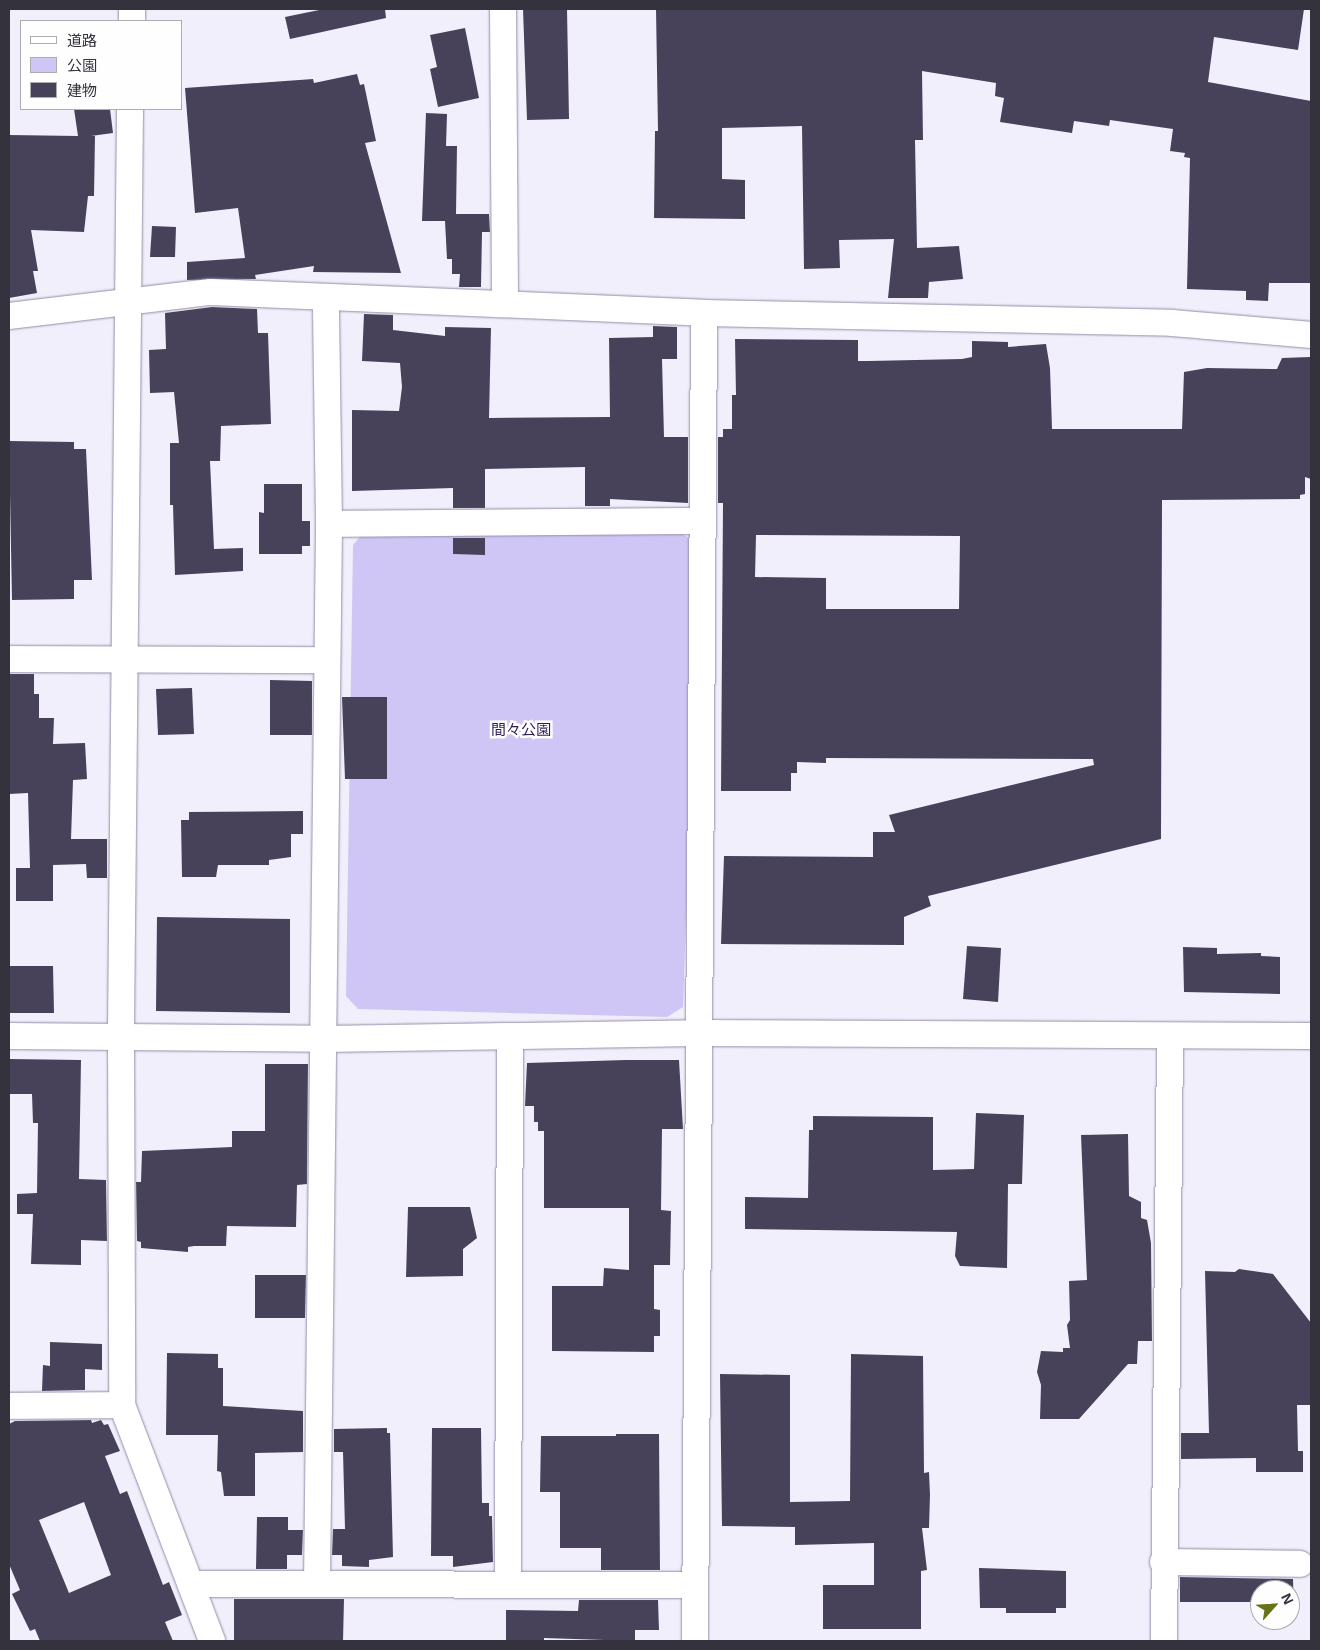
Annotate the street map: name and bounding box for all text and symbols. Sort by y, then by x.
legend [20,20,182,110]
text: 道路 [67,32,97,49]
text: 公園 [67,57,97,74]
text: 建物 [67,82,97,99]
park label: 間々公園 [491,721,551,739]
north arrow [1250,1580,1300,1630]
text: N [1278,1591,1297,1607]

